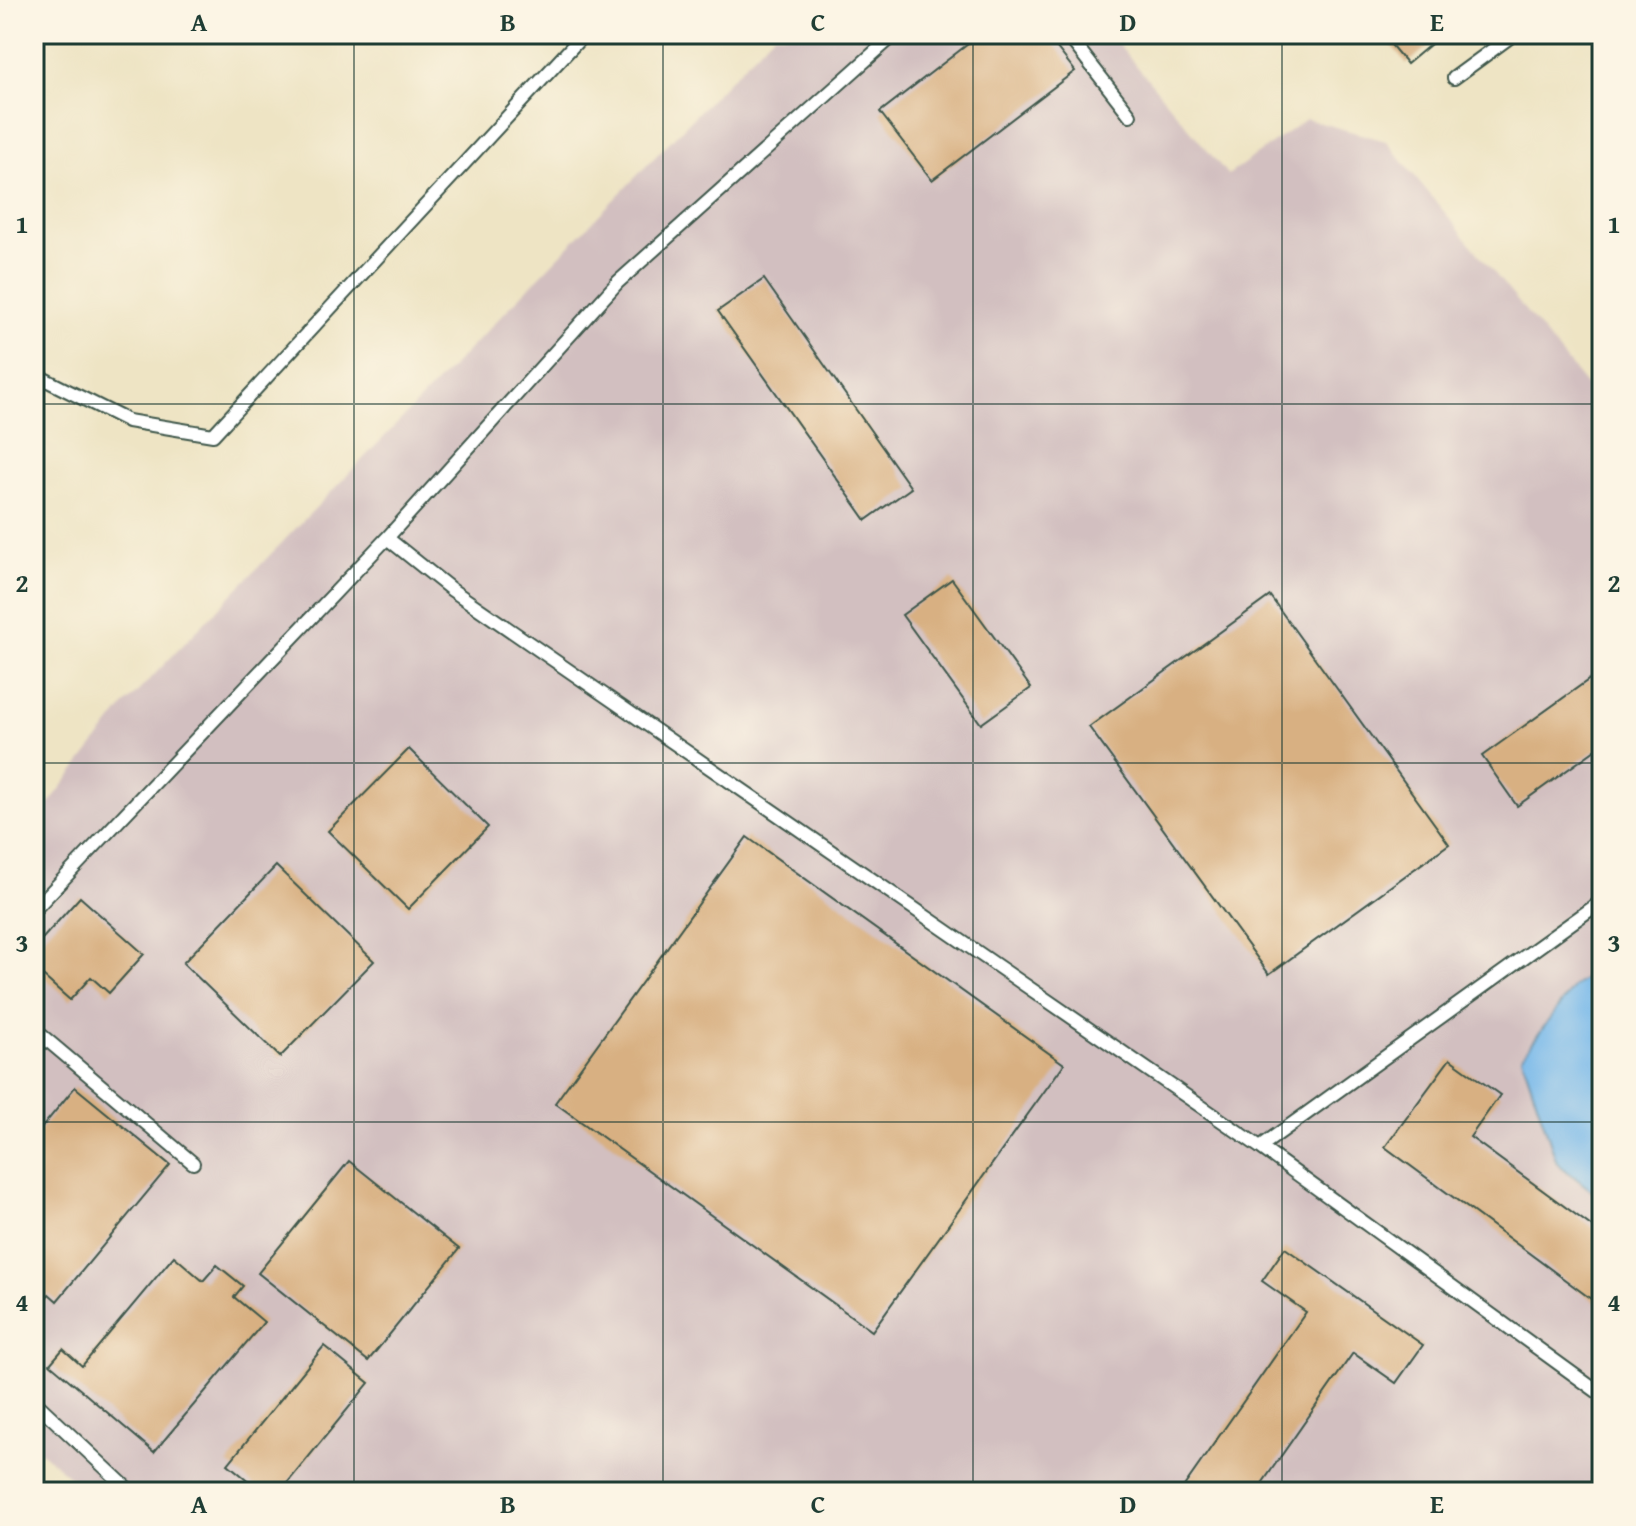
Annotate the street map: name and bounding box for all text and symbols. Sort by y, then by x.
text: A [191,2,208,41]
text: B [500,2,516,41]
text: C [811,2,825,41]
text: D [1120,2,1136,41]
text: E [1430,2,1444,41]
text: 1 [15,204,29,243]
text: 1 [1607,204,1621,243]
text: 2 [15,563,29,602]
text: 2 [1607,563,1621,602]
text: 3 [15,923,29,962]
text: 3 [1607,923,1621,962]
text: 4 [15,1282,29,1321]
text: 4 [1607,1282,1621,1321]
text: A [191,1484,208,1523]
text: B [500,1484,516,1523]
text: C [811,1484,825,1523]
text: D [1120,1484,1136,1523]
text: E [1430,1484,1444,1523]

